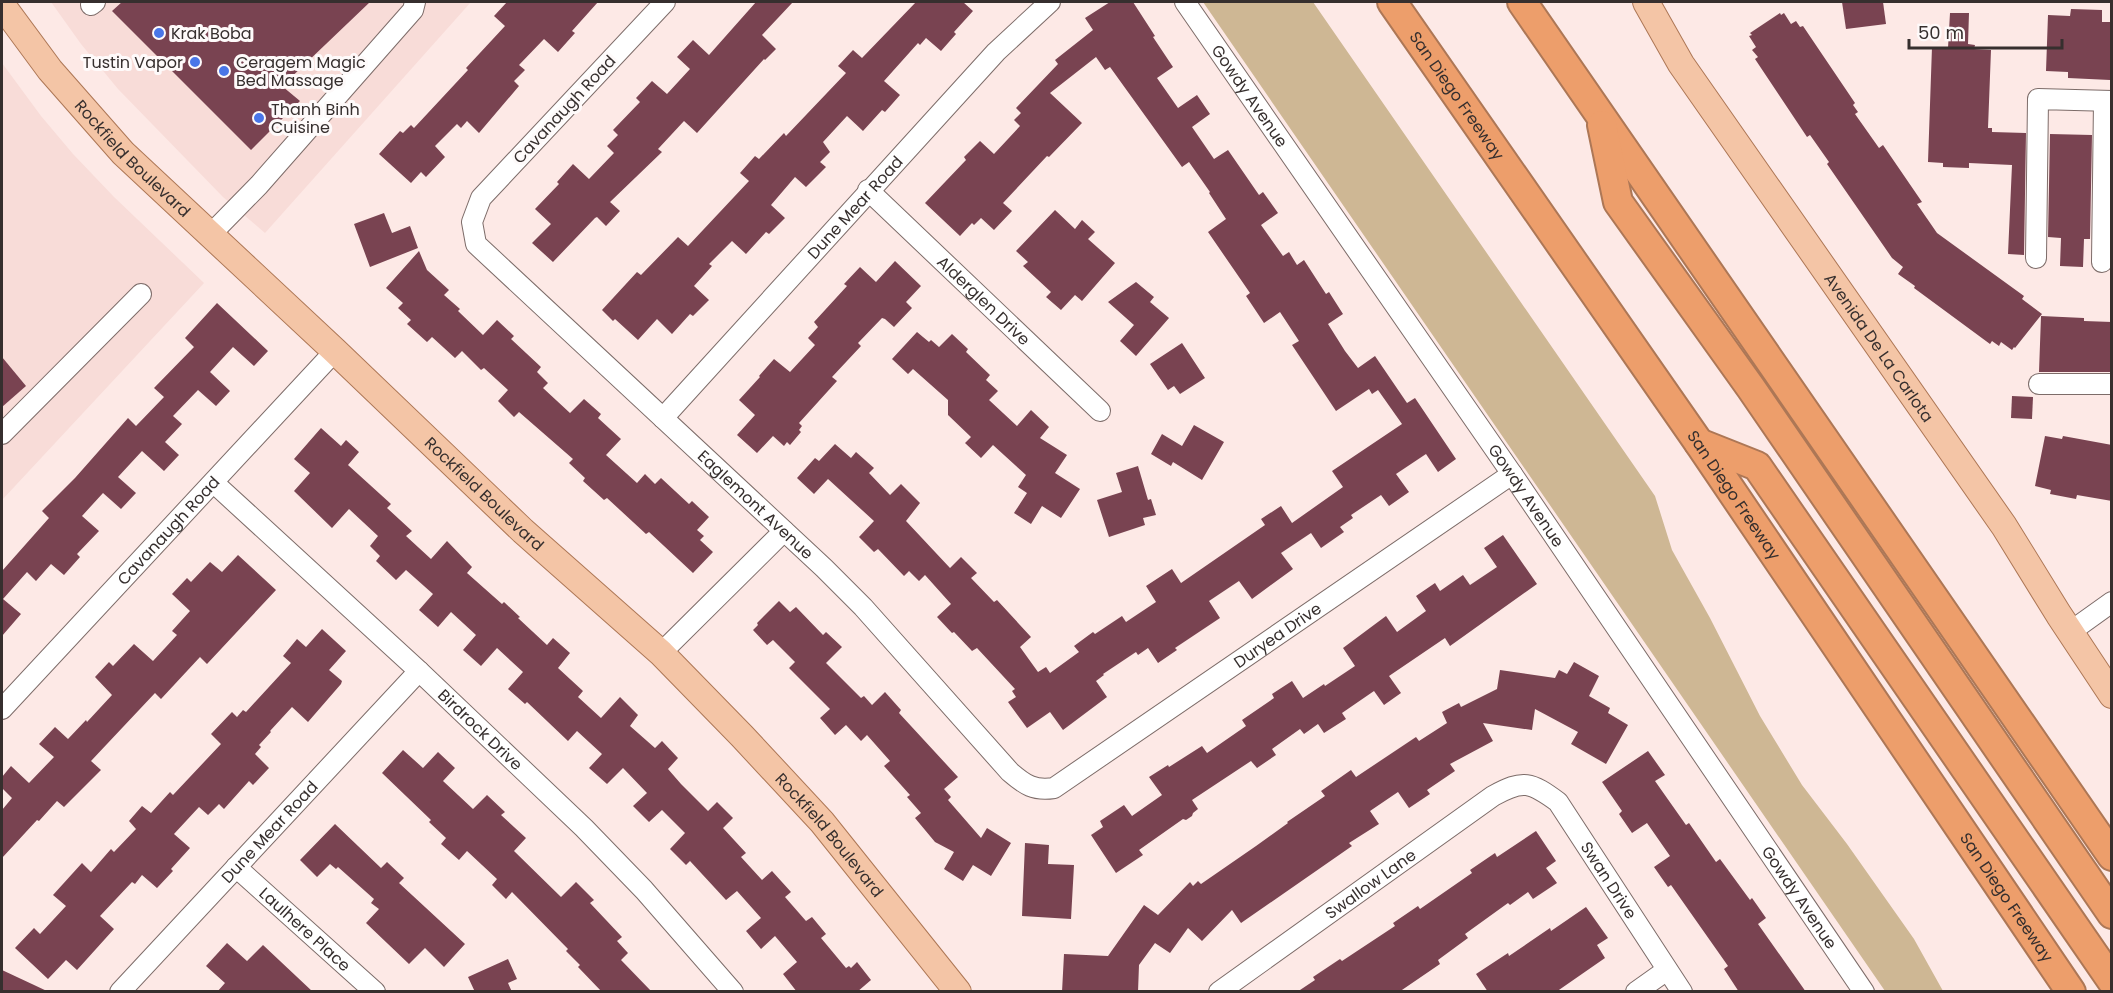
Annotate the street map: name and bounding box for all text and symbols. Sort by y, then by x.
scale bar [1909,12,2062,50]
text: 50 m [1918,20,1964,45]
place label: Krak Boba [171,22,252,45]
marker: Krak Boba [152,26,166,40]
street label: San Diego Freeway [1404,27,1510,165]
street label: Gowdy Avenue [1206,40,1293,152]
street label: Cavanaugh Road [508,50,621,169]
place label: Tustin Vapor [83,51,183,74]
place label: Ceragem Magic Bed Massage [236,51,366,92]
marker: Tustin Vapor [188,55,202,69]
marker: Ceragem Magic Bed Massage [217,64,231,78]
street label: Rockfield Boulevard [69,95,196,223]
place label: Thanh Binh Cuisine [271,98,360,139]
marker: Thanh Binh Cuisine [252,111,266,125]
street label: Dune Mear Road [802,151,908,264]
street label: Alderglen Drive [932,251,1035,351]
street label: Avenida De La Carlota [1818,268,1939,427]
street label: San Diego Freeway [1681,426,1786,565]
street label: Rockfield Boulevard [419,432,549,556]
street label: Gowdy Avenue [1483,440,1569,552]
street label: Eaglemont Avenue [692,445,819,565]
street label: Cavanaugh Road [112,471,225,590]
street label: Duryea Drive [1229,597,1326,674]
street label: Birdrock Drive [433,684,528,776]
street label: Rockfield Boulevard [770,768,889,902]
street label: Dune Mear Road [216,776,323,888]
street label: San Diego Freeway [1954,828,2059,967]
street label: Swan Drive [1575,837,1642,924]
street label: Gowdy Avenue [1756,841,1843,954]
street label: Swallow Lane [1320,844,1421,925]
street label: Laulhere Place [254,882,356,977]

